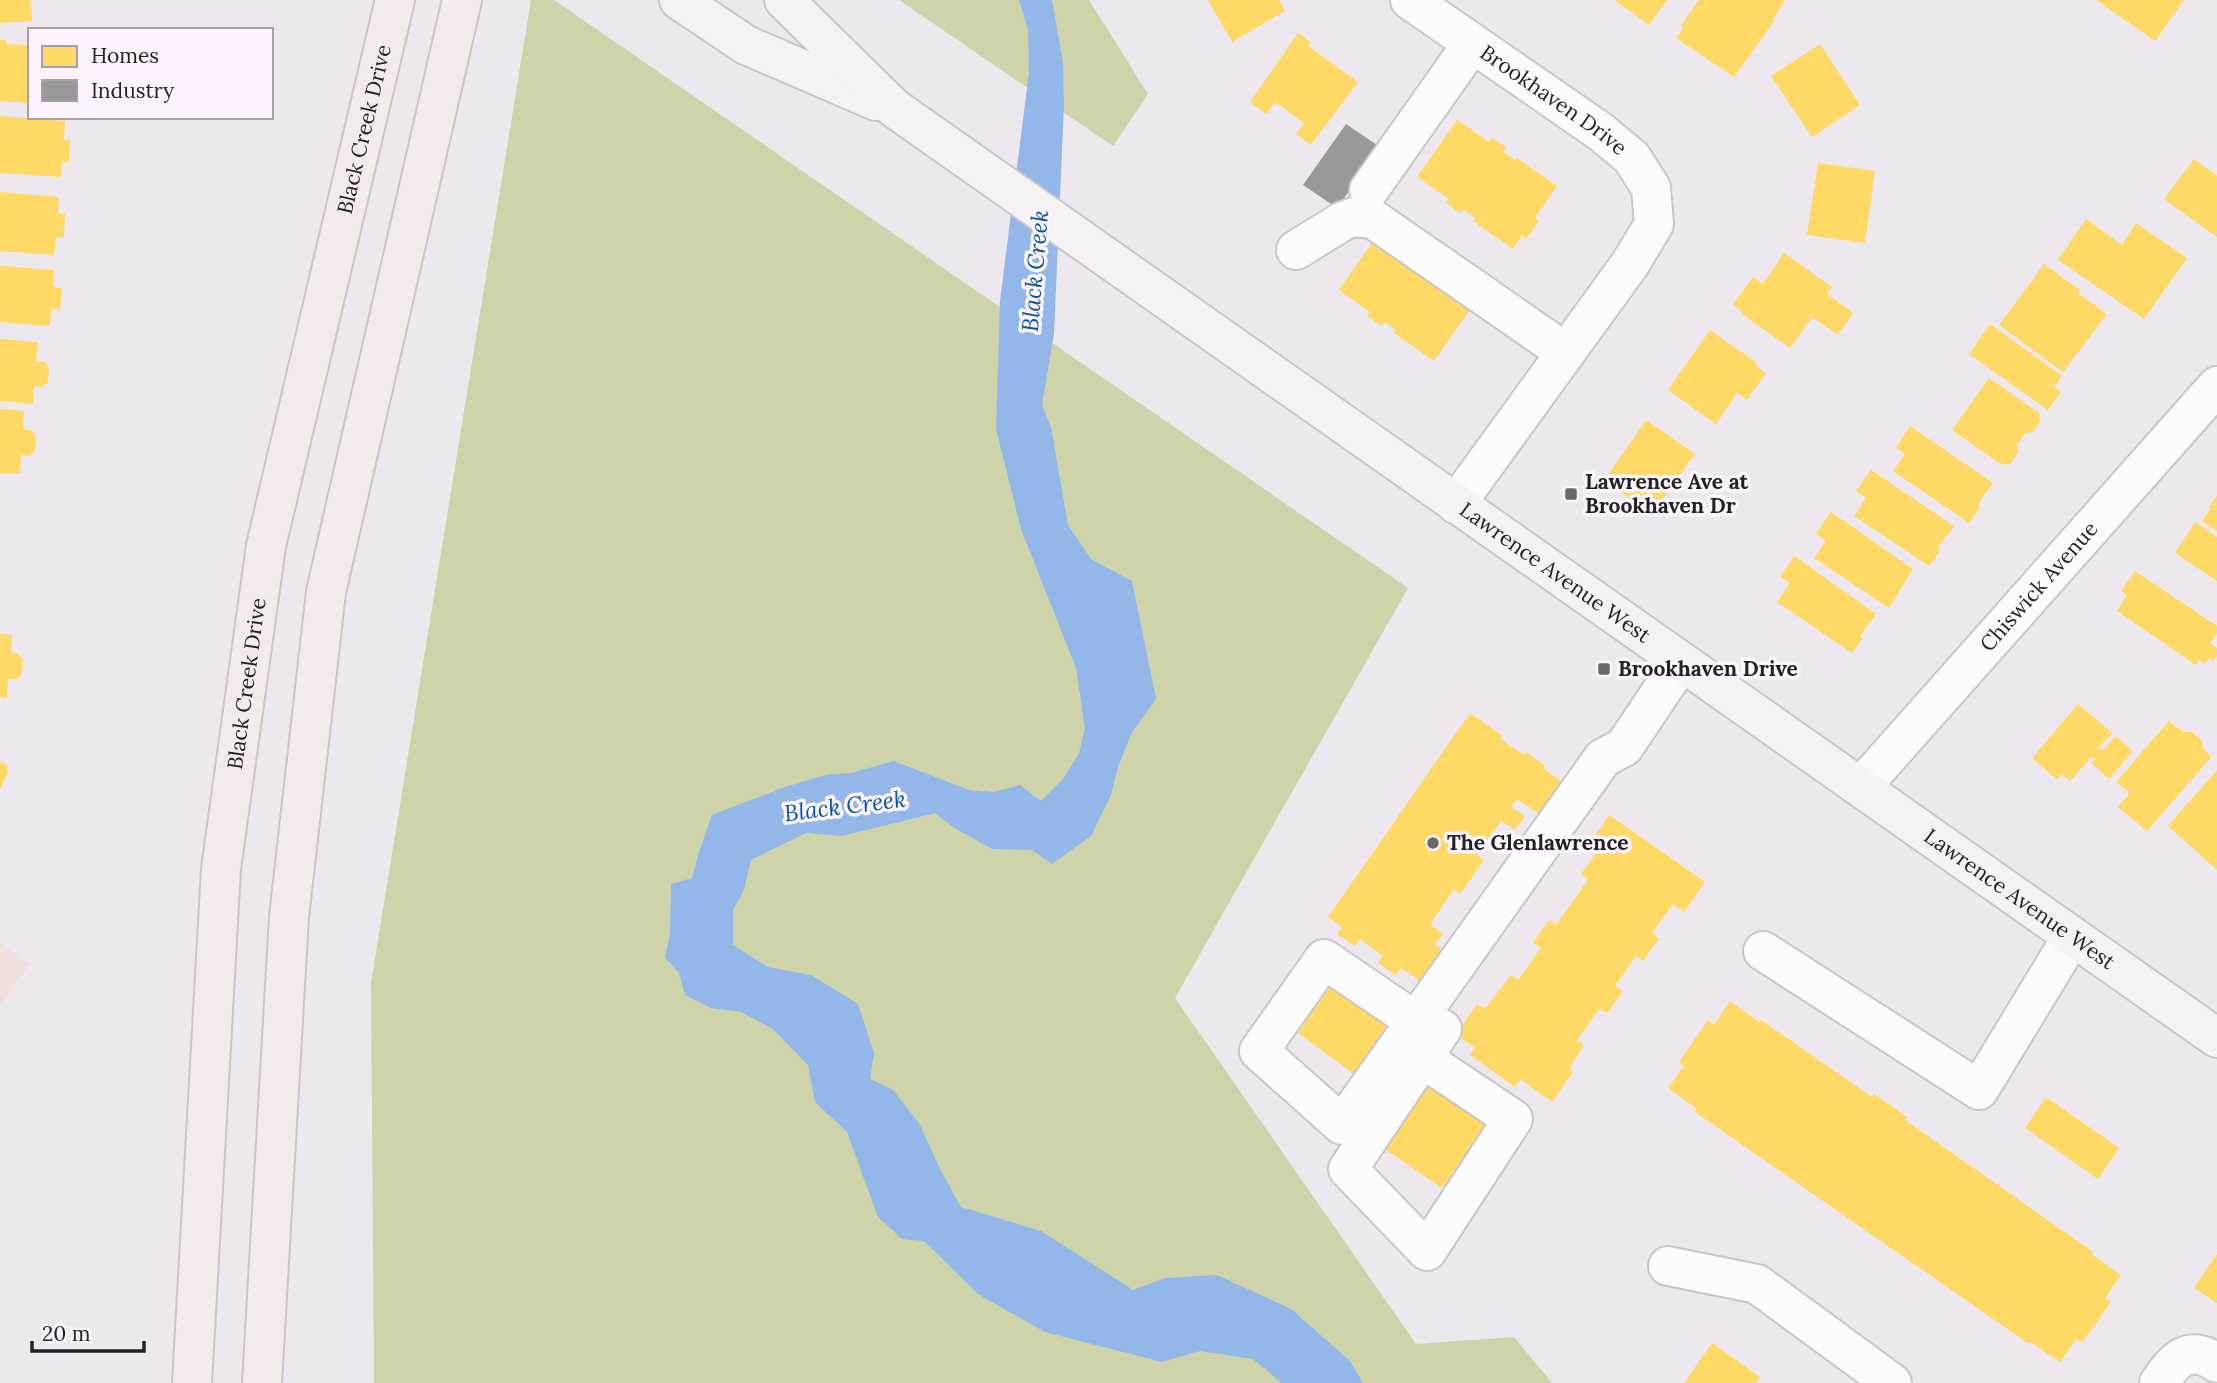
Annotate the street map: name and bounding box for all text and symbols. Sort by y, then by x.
legend [28,28,273,119]
street label: Brookhaven Drive [1475,39,1633,161]
text: Homes [91,42,159,69]
street label: Black Creek Drive [331,42,397,217]
text: Industry [91,77,174,104]
water label: Black Creek [1015,209,1054,333]
place label: Lawrence Ave at Brookhaven Dr [1585,468,1749,519]
marker: Lawrence Ave at Brookhaven Dr [1563,486,1579,502]
street label: Lawrence Avenue West [1454,496,1657,649]
street label: Chiswick Avenue [1974,516,2103,657]
street label: Black Creek Drive [221,596,272,771]
place label: Brookhaven Drive [1618,655,1798,682]
marker: Brookhaven Drive [1596,661,1612,677]
water label: Black Creek [783,784,907,827]
street label: Lawrence Avenue West [1919,822,2121,976]
place label: The Glenlawrence [1447,829,1629,856]
marker: The Glenlawrence [1425,835,1441,851]
scale bar [32,1310,144,1354]
text: 20 m [42,1320,91,1347]

